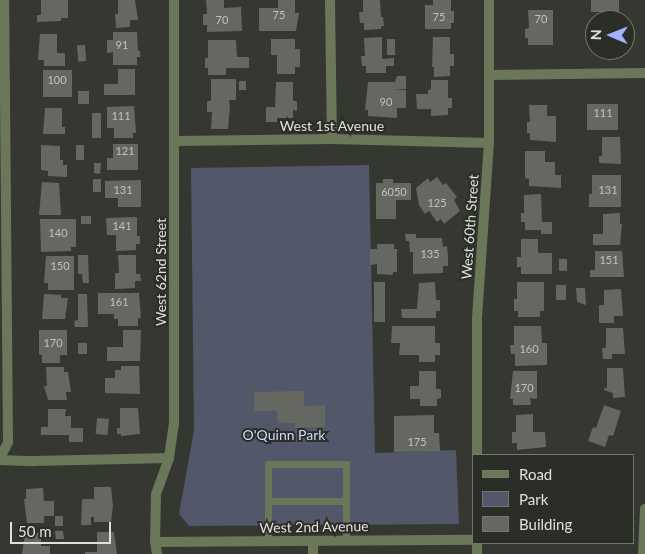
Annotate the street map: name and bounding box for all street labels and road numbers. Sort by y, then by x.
street label: West 1st Avenue [280,118,384,134]
street label: West 60th Street [458,174,482,280]
street label: West 62nd Street [153,218,169,326]
street label: West 2nd Avenue [259,518,369,536]

